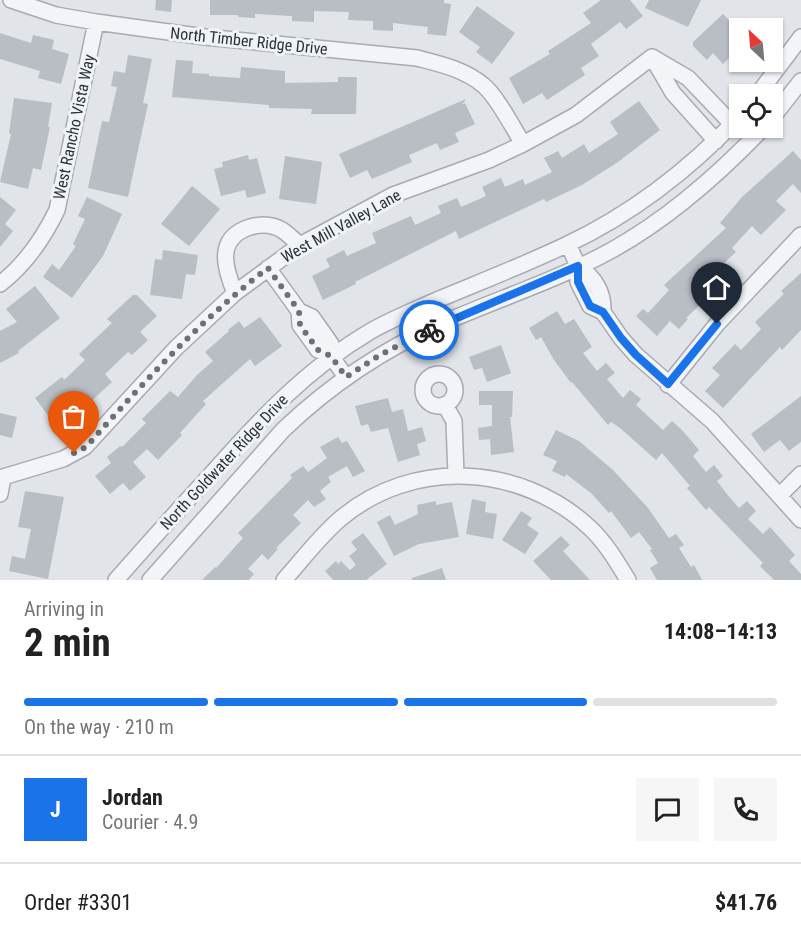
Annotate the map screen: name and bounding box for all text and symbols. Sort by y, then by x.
north arrow [729,18,783,72]
map controls [729,18,783,138]
street label: North Timber Ridge Drive [169,23,329,59]
street label: West Rancho Vista Way [49,52,99,201]
button: locate [729,84,783,138]
street label: West Mill Valley Lane [278,185,404,267]
pin [691,262,742,324]
icon: home [700,271,733,304]
courier [399,300,459,360]
icon: bike [413,314,446,347]
street label: North Goldwater Ridge Drive [156,390,292,534]
pin [48,391,99,453]
icon: bag [57,400,90,433]
text: Arriving in [24,597,104,621]
text: 14:08–14:13 [664,619,777,644]
text: 2 min [24,620,111,666]
text: On the way · 210 m [24,715,174,739]
button: chat [636,778,699,841]
button: phone [714,778,777,841]
text: Jordan [102,785,163,810]
text: J [50,797,61,822]
text: Courier · 4.9 [102,810,198,834]
text: Order #3301 [24,890,132,915]
text: $41.76 [715,890,777,915]

